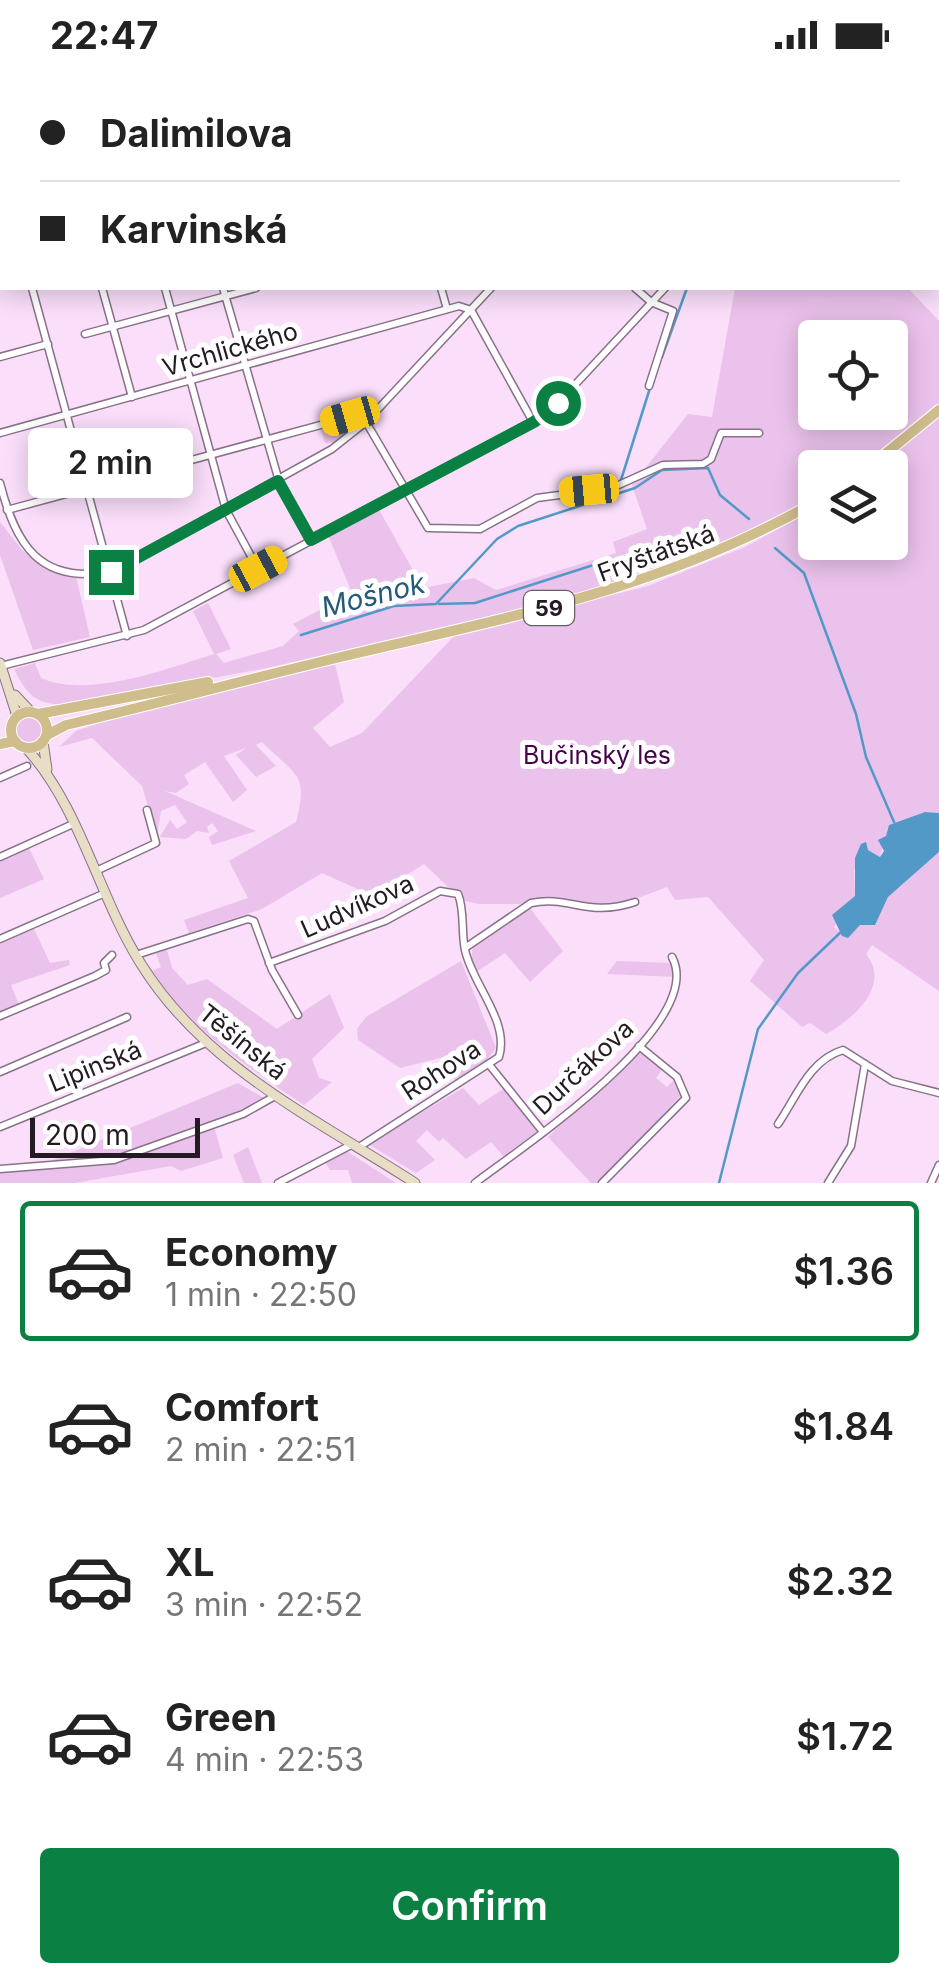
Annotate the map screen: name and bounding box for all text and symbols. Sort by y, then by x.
text: 22:47 [50,12,158,58]
text: Dalimilova [100,110,292,156]
text: Karvinská [100,206,288,252]
street label: Vrchlického [159,315,301,383]
map controls [798,320,908,560]
button: locate [798,320,908,430]
route start [536,381,581,426]
car [317,393,383,439]
callout: 2 min [28,427,194,497]
text: 2 min [68,443,153,482]
button: layers [798,450,908,560]
car [558,472,620,508]
street label: Fryštátská [593,518,719,588]
car [224,542,292,596]
route end [89,550,134,595]
water label: Mošnok [318,566,429,624]
road number: 59 [524,591,574,625]
park label: Bučinský les [523,740,671,770]
street label: Ludvíkova [296,868,418,944]
street label: Těšínská [193,998,293,1086]
street label: Durčákova [527,1013,639,1121]
street label: Rohova [396,1033,486,1107]
street label: Lipinská [44,1034,146,1098]
scale bar [30,1113,200,1158]
text: 200 m [45,1118,130,1152]
icon: car [45,1226,135,1316]
text: Economy [165,1229,338,1275]
text: $1.36 [794,1248,894,1294]
text: 1 min · 22:50 [165,1275,357,1314]
icon: car [45,1381,135,1471]
text: Comfort [165,1384,319,1430]
text: $1.84 [792,1403,894,1449]
text: 2 min · 22:51 [165,1430,356,1469]
icon: car [45,1536,135,1626]
text: XL [165,1539,215,1585]
text: $2.32 [787,1558,894,1604]
text: 3 min · 22:52 [165,1585,363,1624]
icon: car [45,1691,135,1781]
text: Green [165,1694,277,1740]
text: $1.72 [796,1713,894,1759]
text: 4 min · 22:53 [165,1740,364,1779]
button: Confirm [40,1848,899,1963]

